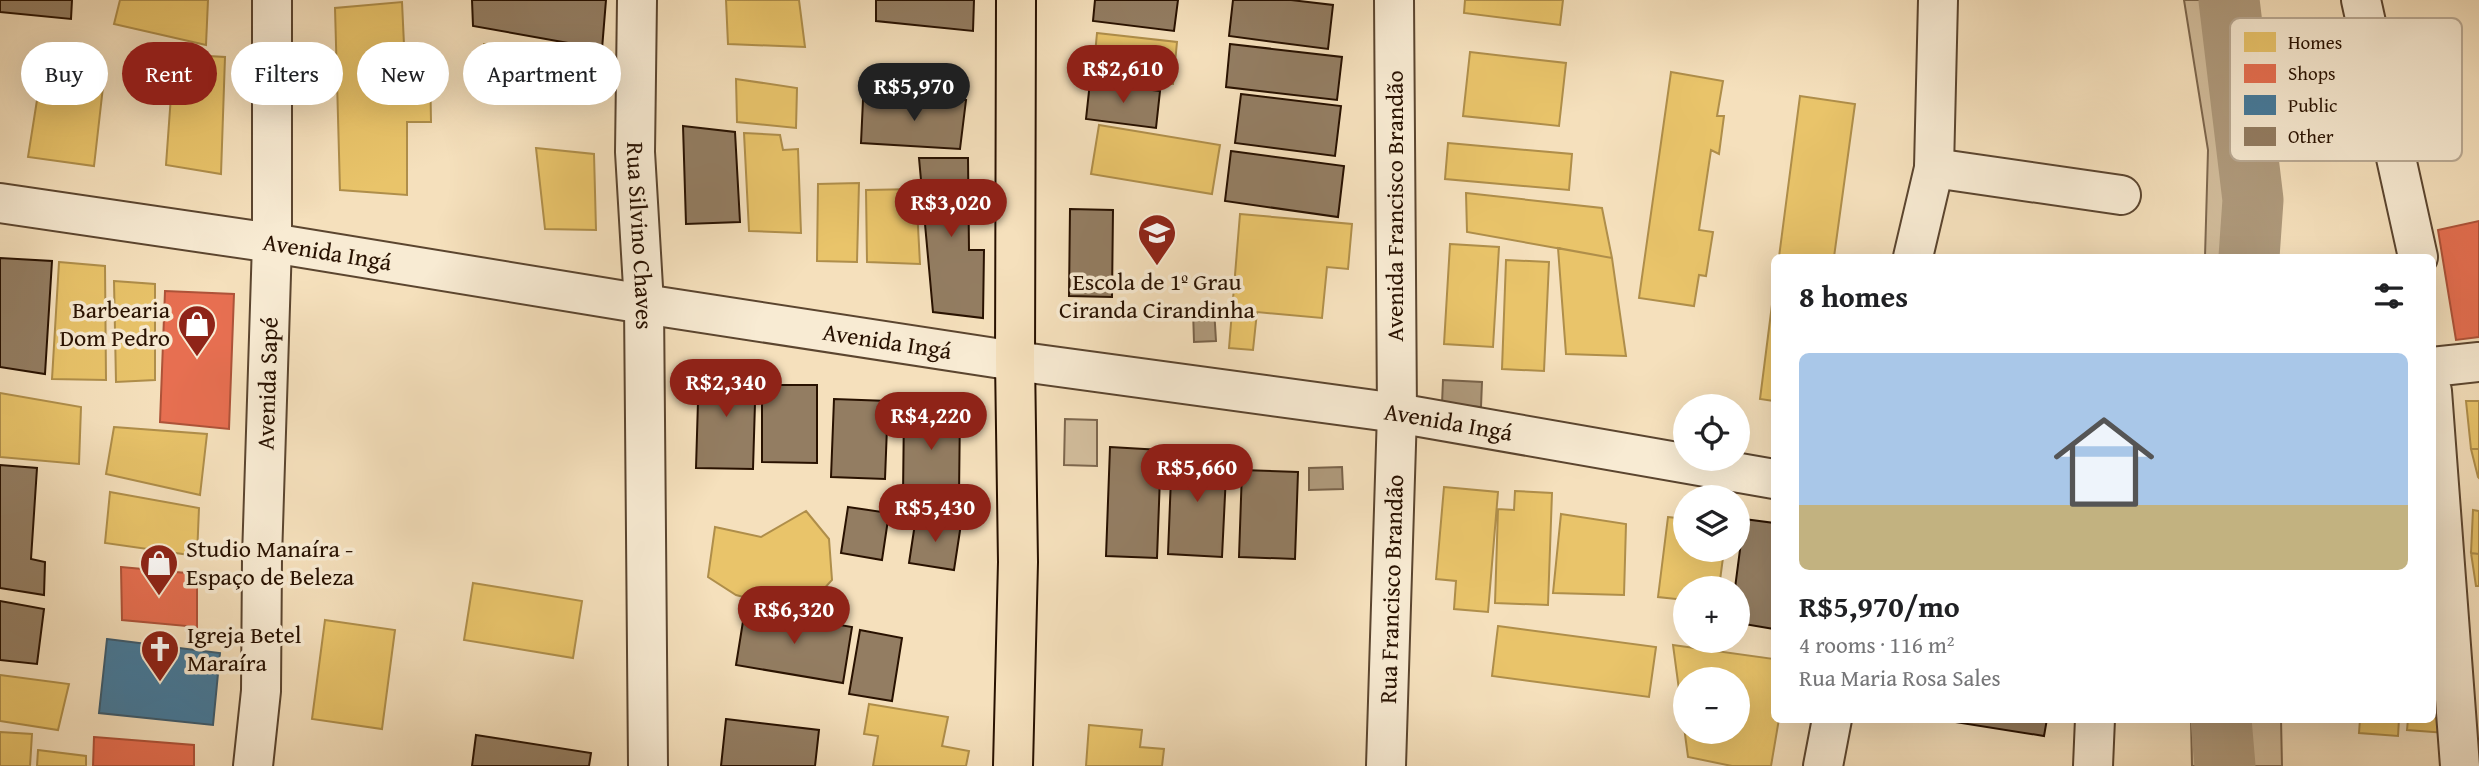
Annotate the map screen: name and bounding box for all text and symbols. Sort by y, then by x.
legend [2230,18,2462,161]
text: Homes [2288,28,2342,56]
chip: Buy [21,42,108,105]
chip: Rent [122,42,217,105]
chip: Filters [231,42,343,105]
chip: New [357,42,449,105]
chip: Apartment [463,42,621,105]
pin: R$2,610 [1058,46,1188,105]
text: R$2,610 [1083,51,1163,84]
text: Shops [2288,59,2335,87]
pin: R$5,970 [849,64,979,123]
text: R$5,970 [874,69,954,102]
street label: Avenida Francisco Brandão [1377,70,1412,342]
text: Public [2288,91,2337,119]
text: Other [2288,122,2334,150]
street label: Rua Silvino Chaves [618,142,662,330]
pin: R$3,020 [886,180,1016,239]
text: R$3,020 [911,185,991,218]
school or university icon: Escola de 1º Grau Ciranda Cirandinha [1136,212,1178,267]
street label: Avenida Ingá [261,224,395,279]
place label: Escola de 1º Grau Ciranda Cirandinha [1059,264,1256,327]
text: 8 homes [1799,274,1908,318]
icon: filters [2370,277,2408,315]
place label: Barbearia Dom Pedro [60,292,171,355]
shop icon: Barbearia Dom Pedro [176,303,218,358]
street label: Avenida Ingá [820,314,955,368]
street label: Avenida Sapé [247,316,287,451]
pin: R$2,340 [661,360,791,419]
text: R$2,340 [686,365,766,398]
pin: R$4,220 [866,392,996,452]
street label: Avenida Ingá [1382,393,1516,450]
map controls [1673,394,1750,744]
button: locate [1673,394,1750,471]
text: R$4,220 [891,398,971,431]
icon: home [2041,399,2167,525]
pin: R$5,660 [1132,444,1262,504]
text: R$5,660 [1157,450,1237,483]
street label: Rua Francisco Brandão [1370,474,1412,704]
pin: R$5,430 [870,484,1000,544]
button: layers [1673,485,1750,562]
text: R$5,430 [895,490,975,523]
place label: Studio Manaíra - Espaço de Beleza [186,531,355,594]
shop icon: Studio Manaíra - Espaço de Beleza [138,542,180,597]
button: + [1673,576,1750,653]
text: R$5,970/mo [1799,584,1960,628]
pin: R$6,320 [729,586,859,646]
text: R$6,320 [754,592,834,625]
place label: Igreja Betel Maraíra [187,617,302,680]
church icon: Igreja Betel Maraíra [139,628,181,683]
text: 4 rooms · 116 m² [1799,628,1954,661]
text: Rua Maria Rosa Sales [1799,661,2001,694]
button: − [1673,667,1750,744]

